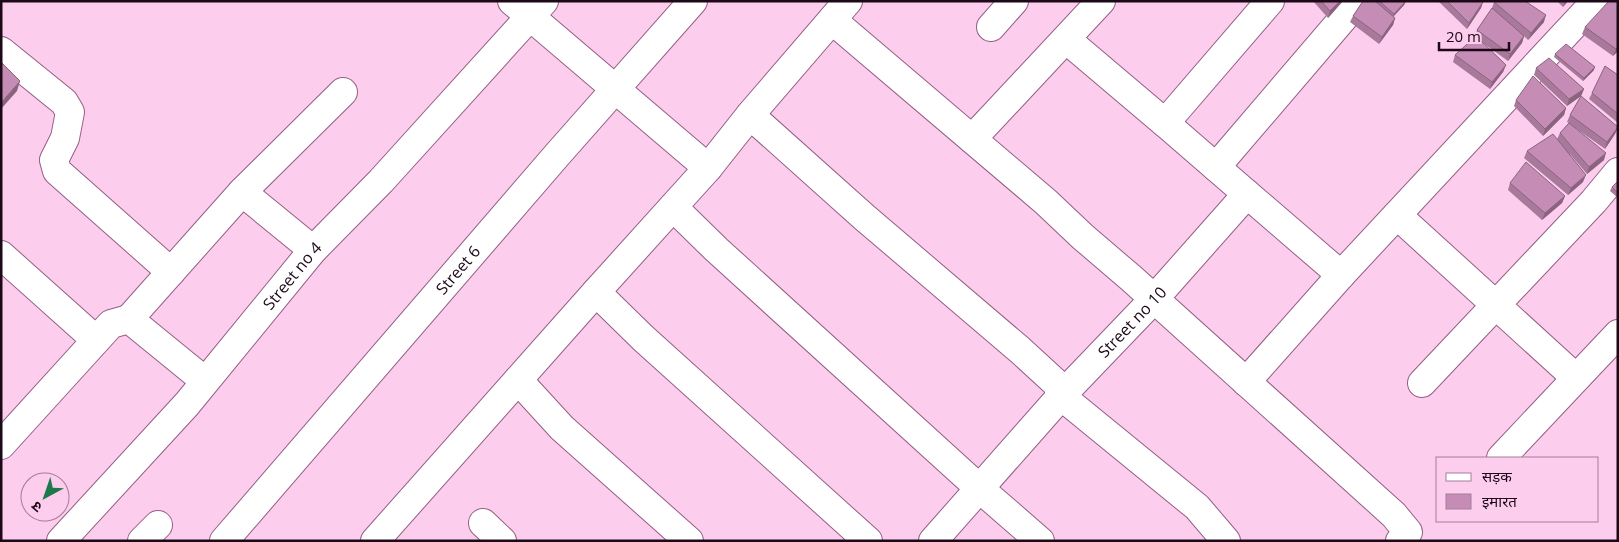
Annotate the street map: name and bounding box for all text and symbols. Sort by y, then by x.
scale bar [1439,20,1509,52]
text: 20 m [1446,26,1481,46]
street label: Street no 4 [258,237,326,314]
street label: Street 6 [431,241,485,299]
street label: Street no 10 [1093,282,1171,362]
legend [1436,457,1599,522]
text: सड़क [1482,466,1512,486]
north arrow [20,472,70,522]
text: इमारत [1482,491,1517,511]
text: उ [26,497,46,517]

